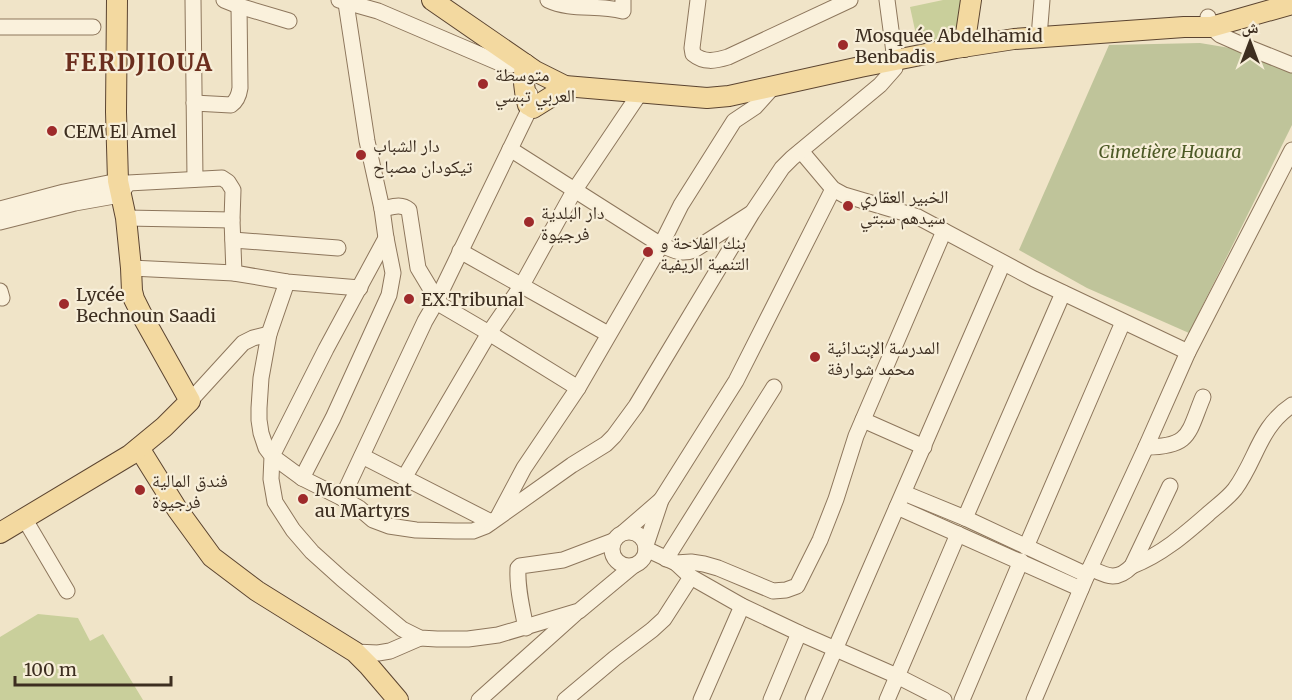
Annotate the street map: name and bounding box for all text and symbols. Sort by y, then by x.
north arrow [1220,12,1280,72]
text: ش [1242,17,1259,37]
place label: Mosquée Abdelhamid Benbadis [855,24,1043,68]
marker: Mosquée Abdelhamid Benbadis [836,38,850,52]
district label: FERDJIOUA [65,47,213,78]
place label: متوسطة العربي تبسي [495,63,575,110]
marker: متوسطة العربي تبسي [476,77,490,91]
place label: CEM El Amel [64,120,177,143]
marker: CEM El Amel [45,124,59,138]
place label: دار الشباب تيكودان مصباح [373,134,472,179]
park label: Cimetière Houara [1098,140,1242,163]
marker: دار الشباب تيكودان مصباح [354,148,368,162]
place label: الخبير العقاري سيدهم سبتي [860,185,949,232]
marker: الخبير العقاري سيدهم سبتي [841,199,855,213]
place label: دار البلدية فرجيوة [541,201,605,245]
marker: دار البلدية فرجيوة [522,215,536,229]
place label: بنك الفلاحة و التنمية الريفية [660,231,749,275]
marker: بنك الفلاحة و التنمية الريفية [641,245,655,259]
place label: Lycée Bechnoun Saadi [76,283,216,327]
place label: EX.Tribunal [421,288,524,311]
marker: EX.Tribunal [402,292,416,306]
marker: Lycée Bechnoun Saadi [57,297,71,311]
place label: المدرسة الإبتدائية محمد شوارفة [827,336,940,380]
marker: المدرسة الإبتدائية محمد شوارفة [808,350,822,364]
place label: فندق المالية فرجيوة [152,469,228,513]
place label: Monument au Martyrs [315,478,412,522]
marker: فندق المالية فرجيوة [133,483,147,497]
marker: Monument au Martyrs [296,492,310,506]
scale bar [15,649,171,687]
text: 100 m [24,658,77,681]

